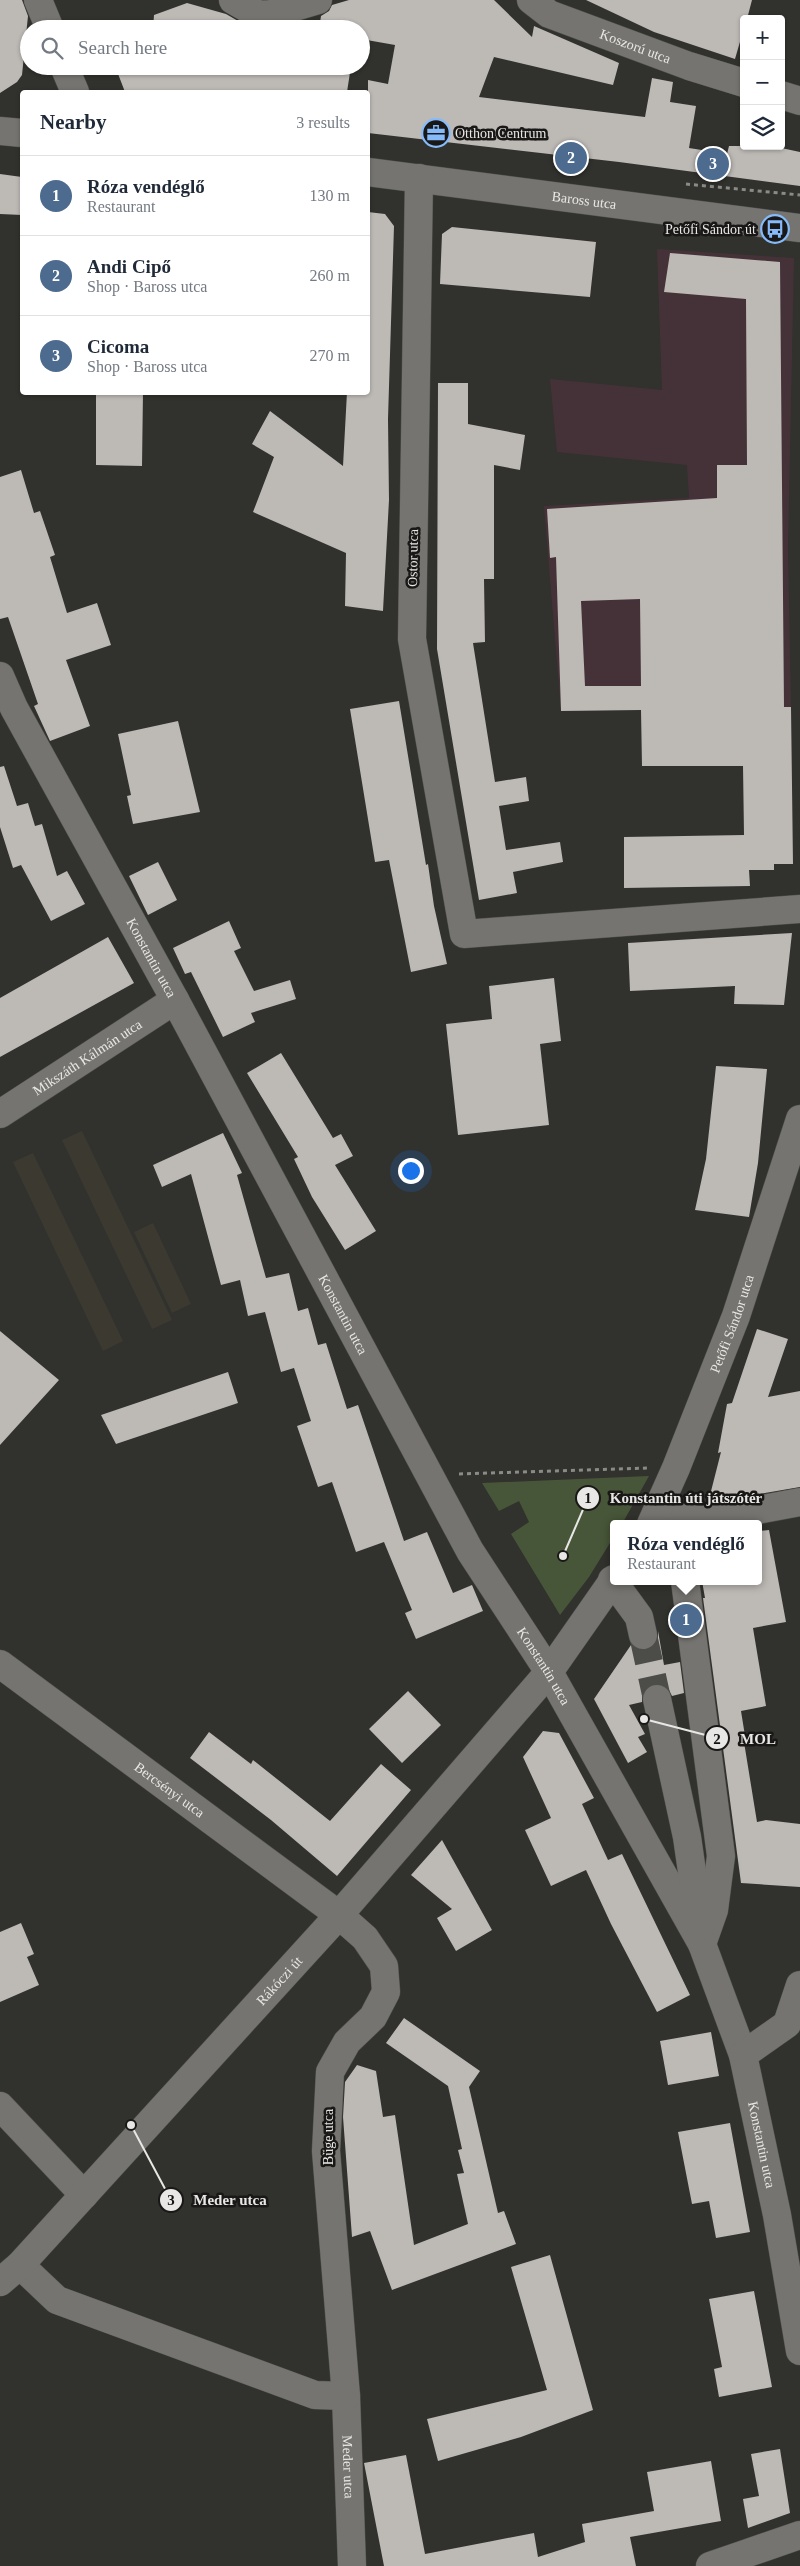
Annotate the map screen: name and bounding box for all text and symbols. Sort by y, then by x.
map controls [740,15,785,150]
button: + [740,15,785,60]
search box [20,20,370,75]
street label: Koszorú utca [598,26,674,66]
icon: search [38,34,66,62]
text: Search here [78,37,167,58]
button: − [740,60,785,105]
button: layers [740,105,785,150]
text: Nearby [40,110,107,134]
text: 3 results [296,114,350,131]
office icon: Otthon Centrum [421,118,451,148]
place label: Otthon Centrum [455,126,546,141]
pin: 2 [555,139,587,177]
pin: 3 [697,145,729,183]
text: Róza vendéglő [87,176,205,197]
text: 1 [52,187,60,204]
text: 130 m [310,187,350,204]
street label: Baross utca [551,188,618,212]
text: Restaurant [87,198,155,215]
bus stop icon: Petőfi Sándor út [760,214,790,244]
place label: Petőfi Sándor út [665,222,756,237]
text: Andi Cipő [87,256,171,277]
text: 2 [52,267,60,284]
text: 260 m [310,267,350,284]
text: Shop · Baross utca [87,278,207,295]
text: Cicoma [87,336,149,357]
text: 3 [52,347,60,364]
text: 270 m [310,347,350,364]
text: Shop · Baross utca [87,358,207,375]
street label: Ostor utca [405,528,421,587]
street label: Konstantin utca [124,915,180,1001]
street label: Mikszáth Kálmán utca [30,1016,145,1098]
your location [398,1158,424,1184]
street label: Konstantin utca [316,1272,371,1358]
street label: Petőfi Sándor utca [707,1272,757,1375]
callout: Konstantin úti játszótér [575,1483,773,1513]
text: 1 [584,1490,592,1506]
text: Konstantin úti játszótér [610,1490,763,1506]
popup [610,1520,762,1585]
text: Róza vendéglő [627,1533,745,1554]
text: Restaurant [627,1555,696,1572]
pin: 1 [670,1601,702,1639]
street label: Konstantin utca [514,1624,574,1708]
callout: MOL [705,1723,786,1753]
text: 2 [713,1731,721,1747]
text: MOL [740,1731,776,1747]
street label: Bercsényi utca [132,1759,208,1821]
street label: Rákóczi út [253,1953,305,2008]
street label: Konstantin utca [746,2100,779,2190]
street label: Büge utca [321,2108,336,2165]
callout: Meder utca [158,2185,277,2215]
text: 3 [167,2192,175,2208]
text: Meder utca [193,2192,267,2208]
street label: Meder utca [340,2435,357,2500]

